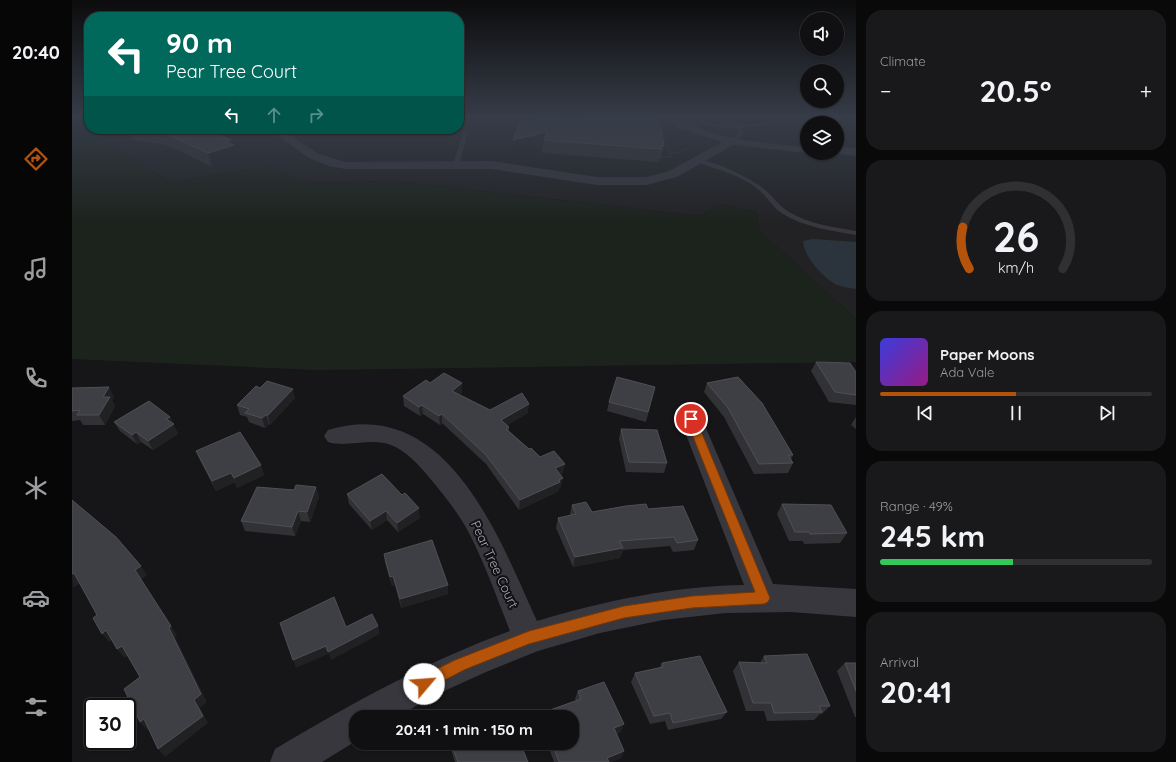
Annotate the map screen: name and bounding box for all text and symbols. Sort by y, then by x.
map controls [800,12,844,160]
button: sound [800,12,844,56]
text: 90 m [166,25,233,60]
icon: left [100,28,152,80]
text: 20:40 [12,41,60,64]
text: Climate [880,53,926,69]
text: Pear Tree Court [166,60,297,83]
button: search [800,64,844,108]
text: 20.5° [980,72,1052,110]
text: − [880,77,891,105]
text: + [1140,77,1152,105]
icon: left [221,104,243,126]
icon: ahead [263,104,285,126]
icon: right [305,104,327,126]
button: layers [800,116,844,160]
icon: directions [22,145,50,173]
text: 26 [993,209,1039,261]
icon: music [22,255,50,283]
text: km/h [998,258,1034,276]
text: Paper Moons [940,345,1035,364]
icon: phone [22,364,50,392]
text: Ada Vale [940,364,994,380]
pin [674,402,708,436]
icon: previous [914,402,936,424]
icon: pause [1005,402,1027,424]
icon: next [1096,402,1118,424]
icon: arrive [680,408,702,430]
icon: climate [22,474,50,502]
text: Range · 49% [880,498,953,514]
text: 245 km [880,517,985,555]
street label: Pear Tree Court [468,518,522,610]
icon: car [22,584,50,612]
text: Arrival [880,654,919,670]
position arrow [403,663,445,705]
text: 20:41 [880,673,952,711]
icon: filters [22,693,50,721]
speed limit sign: 30 [84,698,136,750]
text: 20:41 · 1 min · 150 m [395,720,533,739]

